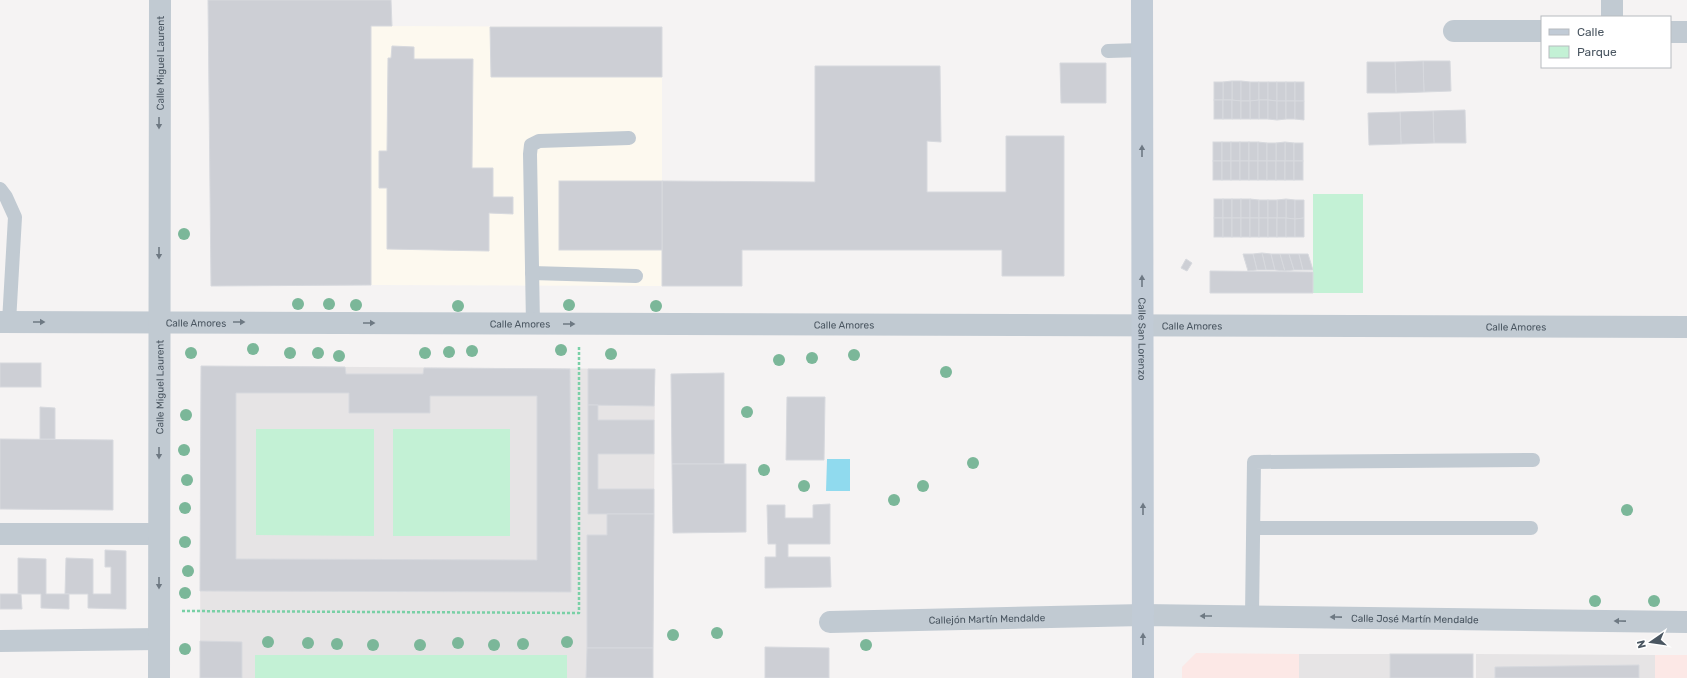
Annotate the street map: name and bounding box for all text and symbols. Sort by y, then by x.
street label: Calle Miguel Laurent [155,16,167,110]
legend [1541,16,1671,68]
text: Calle [1577,25,1604,39]
text: Parque [1577,45,1617,59]
one-way arrow [156,117,162,130]
one-way arrow [1139,144,1145,157]
one-way arrow [156,247,162,260]
one-way arrow [1139,274,1145,287]
street label: Calle San Lorenzo [1135,298,1148,381]
street label: Calle Amores [166,317,226,330]
street label: Calle Amores [490,318,550,331]
one-way arrow [33,319,46,325]
one-way arrow [233,319,246,325]
street label: Calle Amores [814,319,874,332]
one-way arrow [363,320,376,326]
street label: Calle Amores [1162,320,1222,333]
one-way arrow [563,321,576,327]
street label: Calle Amores [1486,321,1546,334]
street label: Calle Miguel Laurent [154,340,166,434]
one-way arrow [156,447,162,460]
one-way arrow [1140,502,1146,515]
one-way arrow [156,577,162,590]
street label: Callejón Martín Mendalde [928,612,1046,627]
one-way arrow [1199,613,1212,619]
street label: Calle José Martín Mendalde [1351,613,1479,626]
one-way arrow [1329,614,1342,620]
one-way arrow [1613,618,1626,624]
north arrow [1631,622,1671,662]
one-way arrow [1140,632,1146,645]
text: N [1635,639,1649,649]

